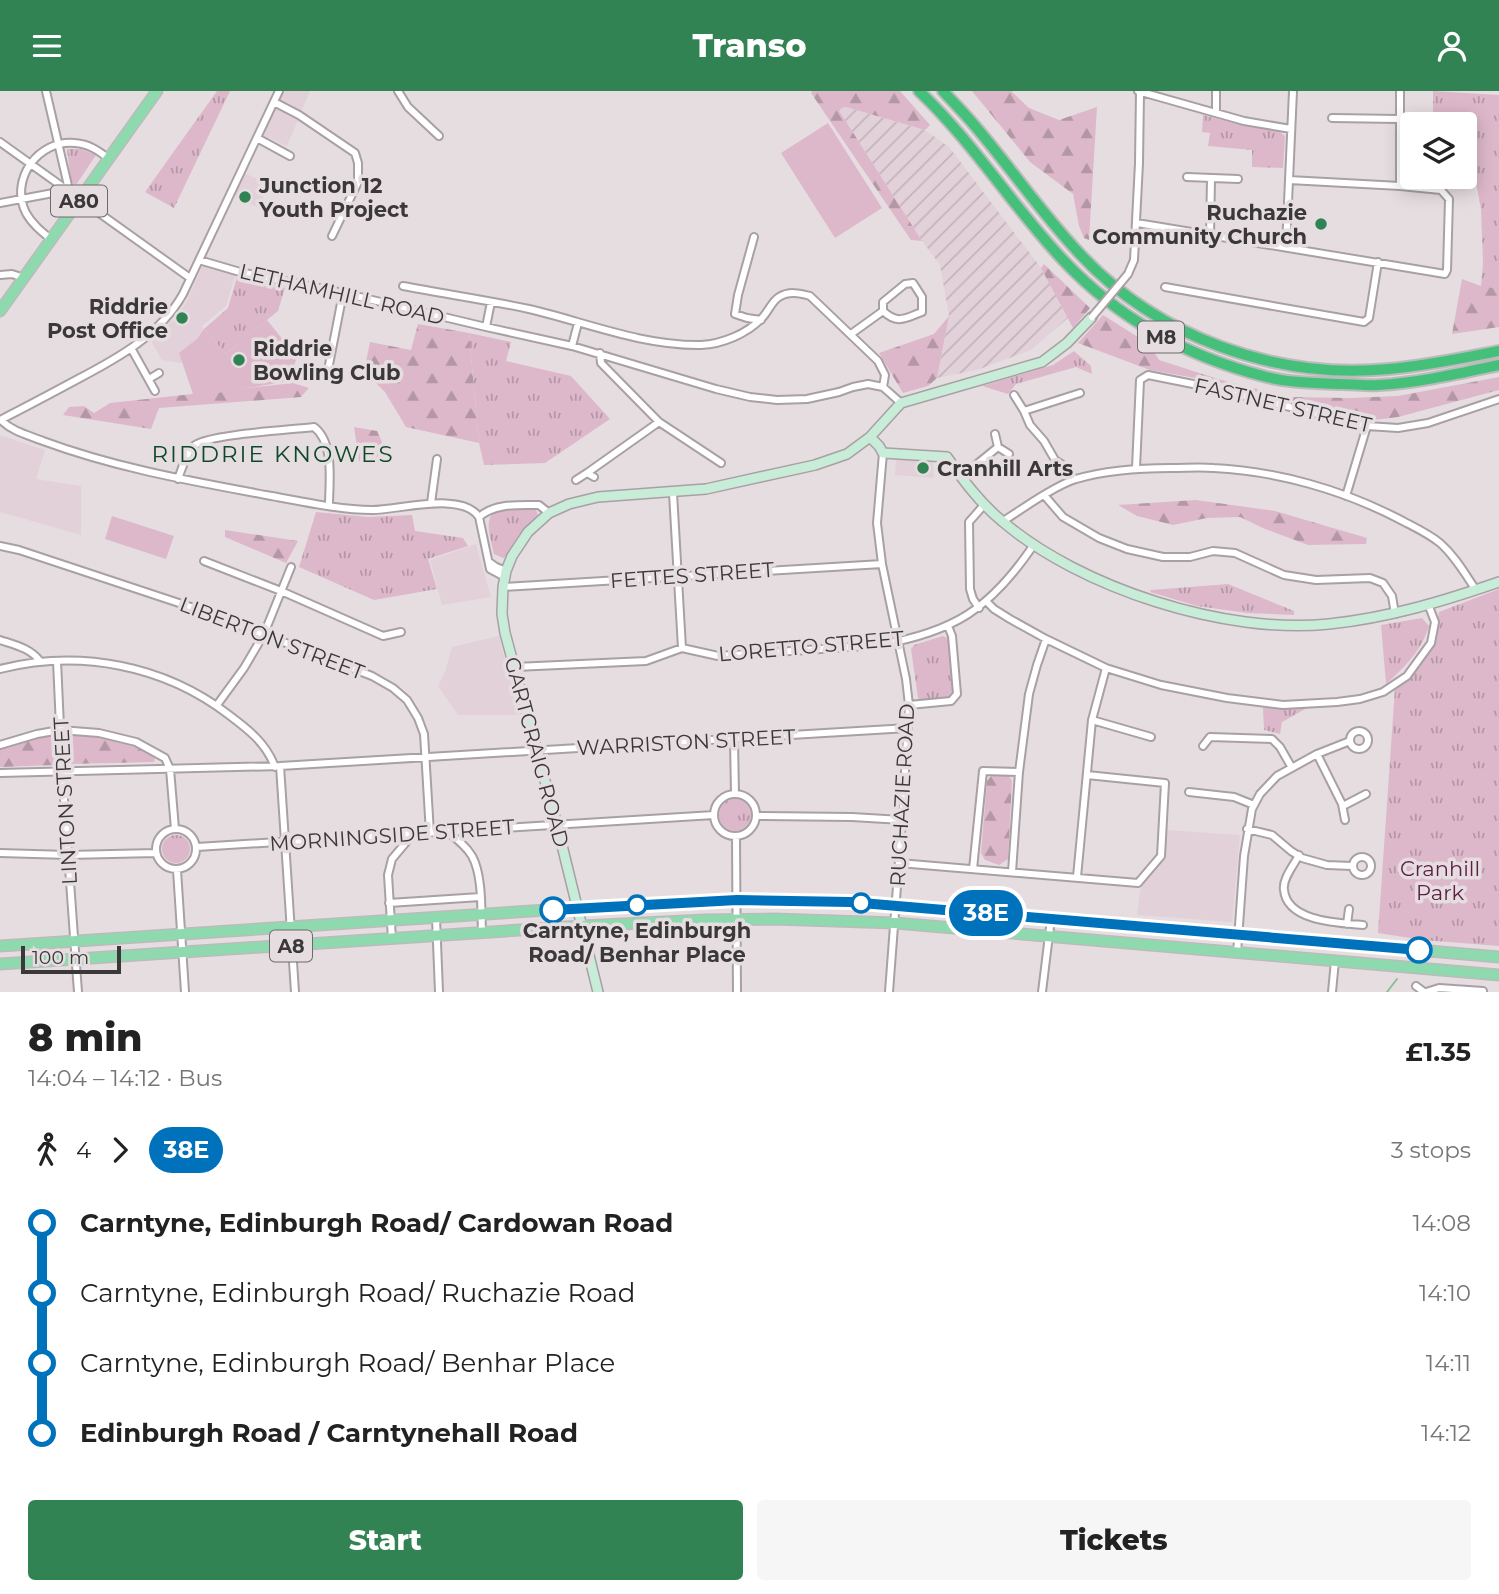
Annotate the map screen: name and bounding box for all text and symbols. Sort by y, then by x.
text: Transo [692,26,807,65]
icon: menu [28,27,66,65]
icon: person [1433,27,1471,65]
map controls [1400,112,1477,189]
button: layers [1400,112,1477,189]
place label: Junction 12 Youth Project [258,173,409,222]
road number: A80 [51,185,107,216]
marker: Junction 12 Youth Project [237,189,253,205]
place label: Ruchazie Community Church [1092,200,1307,249]
marker: Ruchazie Community Church [1313,216,1329,232]
street label: LETHAMHILL ROAD [237,258,447,330]
place label: Riddrie Post Office [47,294,168,343]
marker: Riddrie Post Office [174,310,190,326]
road number: M8 [1138,321,1184,353]
place label: Riddrie Bowling Club [253,336,401,385]
marker: Riddrie Bowling Club [231,352,247,368]
street label: FASTNET STREET [1192,372,1374,438]
district label: RIDDRIE KNOWES [151,440,395,468]
place label: Cranhill Arts [937,456,1073,481]
marker: Cranhill Arts [915,460,931,476]
street label: FETTES STREET [609,557,775,593]
street label: LIBERTON STREET [176,591,368,685]
street label: LORETTO STREET [717,625,905,667]
street label: GARTCRAIG ROAD [500,654,574,850]
street label: RUCHAZIE ROAD [885,703,919,887]
street label: LINTON STREET [48,716,82,886]
street label: WARRISTON STREET [576,724,796,760]
street label: MORNINGSIDE STREET [269,814,515,856]
park label: Cranhill Park [1400,856,1480,905]
line badge: 38E [946,890,1026,936]
unlabelled marker [851,893,871,913]
marker: Carntyne, Edinburgh Road/ Benhar Place [627,895,647,915]
unlabelled marker [540,897,566,923]
text: 38E [963,898,1009,927]
place label: Carntyne, Edinburgh Road/ Benhar Place [523,918,751,967]
road number: A8 [270,931,312,961]
unlabelled marker [1406,937,1432,963]
scale bar [21,943,121,975]
text: 100 m [32,946,89,969]
text: 8 min [28,1014,143,1061]
text: £1.35 [1405,1036,1471,1068]
text: 14:04 – 14:12 · Bus [28,1064,222,1092]
icon: walk [28,1131,66,1169]
icon: forward [101,1131,139,1169]
text: 38E [163,1135,209,1164]
text: 4 [76,1136,91,1164]
text: 3 stops [1391,1136,1471,1164]
text: Carntyne, Edinburgh Road/ Cardowan Road [80,1207,673,1239]
text: 14:08 [1413,1209,1471,1237]
text: Carntyne, Edinburgh Road/ Ruchazie Road [80,1277,635,1309]
text: 14:10 [1419,1279,1471,1307]
text: Carntyne, Edinburgh Road/ Benhar Place [80,1347,615,1379]
text: 14:11 [1426,1349,1471,1377]
text: Edinburgh Road / Carntynehall Road [80,1417,578,1449]
text: 14:12 [1421,1419,1471,1447]
button: Start [28,1500,743,1580]
button: Tickets [757,1500,1471,1580]

